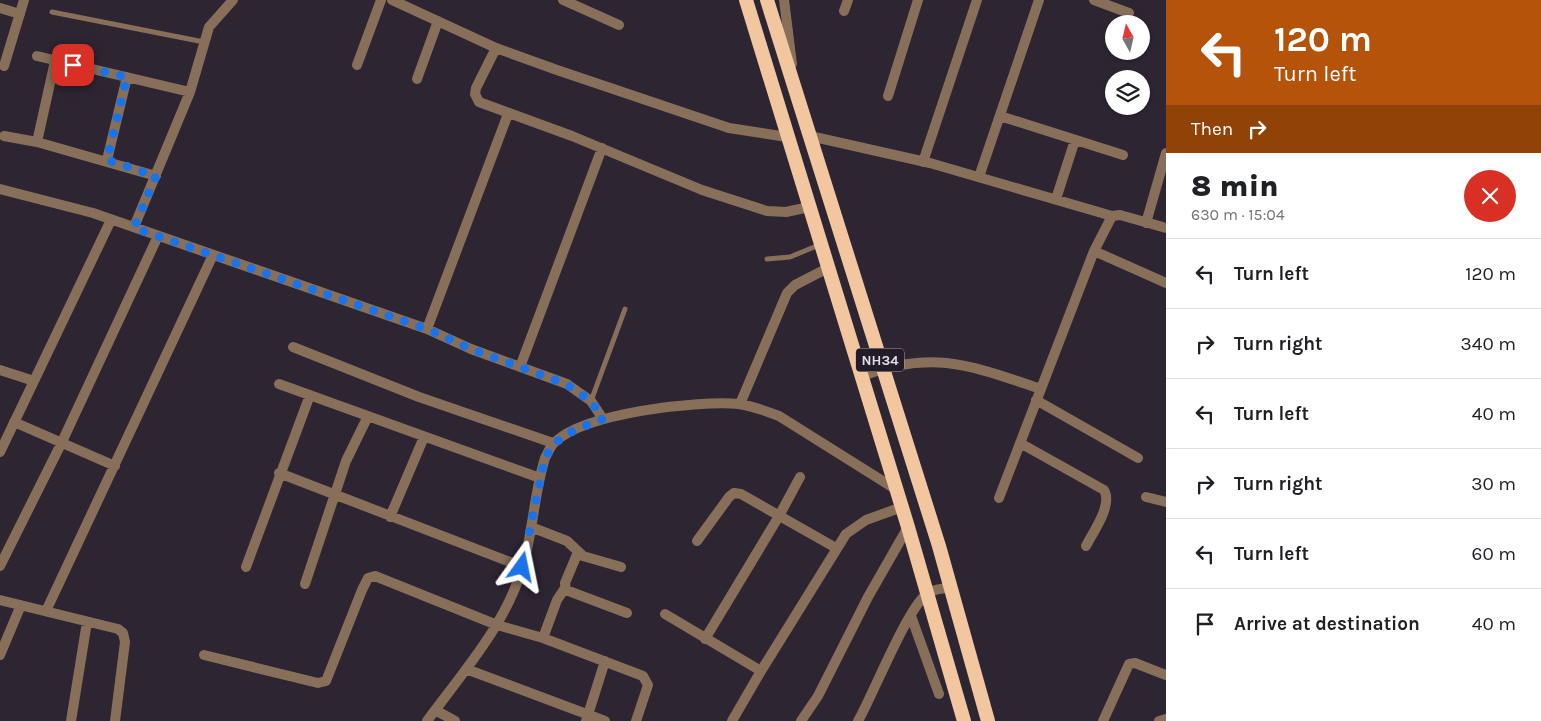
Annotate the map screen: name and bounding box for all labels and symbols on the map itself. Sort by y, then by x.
north arrow [1105,15,1150,60]
pin [52,44,94,86]
road number: NH34 [856,348,904,372]
position arrow [495,540,547,592]

